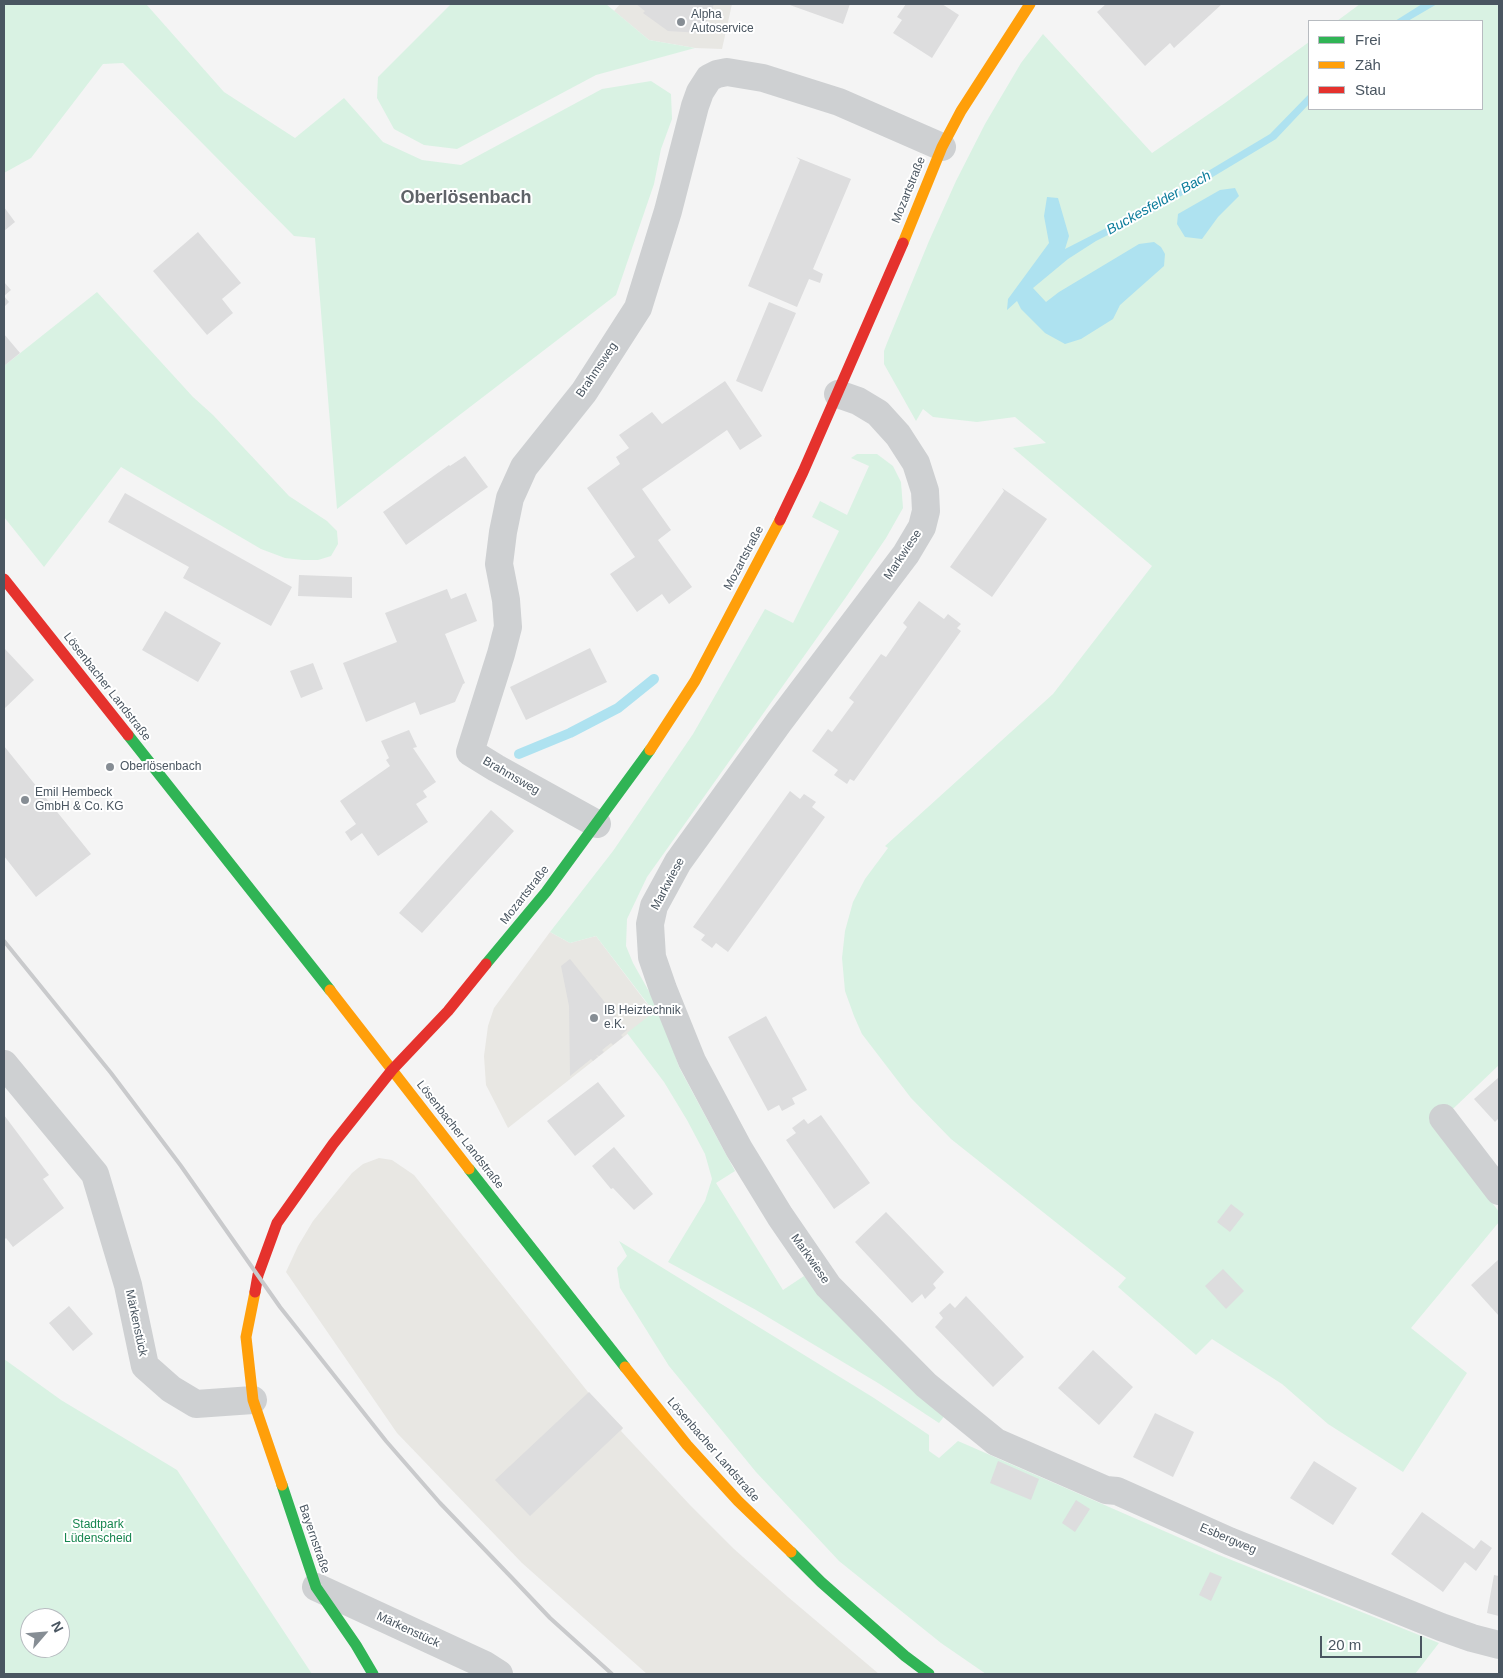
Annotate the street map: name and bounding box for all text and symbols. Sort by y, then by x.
place label: Alpha Autoservice [691,8,754,36]
marker: Alpha Autoservice [675,16,687,28]
legend [1308,20,1483,110]
text: Frei [1355,31,1381,48]
text: Zäh [1355,56,1381,73]
text: Stau [1355,81,1386,98]
street label: Mozartstraße [889,155,929,225]
water label: Buckesfelder Bach [1104,167,1214,239]
district label: Oberlösenbach [400,187,532,209]
street label: Brahmsweg [573,340,621,400]
street label: Mozartstraße [721,523,767,593]
street label: Markwiese [881,527,925,583]
street label: Lösenbacher Landstraße [60,630,154,744]
street label: Brahmsweg [480,754,542,798]
place label: Oberlösenbach [120,760,201,774]
marker: Oberlösenbach [104,761,116,773]
place label: Emil Hembeck GmbH & Co. KG [35,786,124,814]
marker: Emil Hembeck GmbH & Co. KG [19,794,31,806]
street label: Markwiese [648,855,688,913]
street label: Mozartstraße [498,863,552,927]
place label: IB Heiztechnik e.K. [604,1004,681,1032]
marker: IB Heiztechnik e.K. [588,1012,600,1024]
street label: Lösenbacher Landstraße [413,1078,507,1192]
street label: Markwiese [788,1231,832,1287]
street label: Märkenstück [122,1288,150,1358]
street label: Lösenbacher Landstraße [664,1395,762,1505]
street label: Bayernstraße [295,1503,333,1575]
park label: Stadtpark Lüdenscheid [64,1518,132,1546]
street label: Esbergweg [1198,1521,1258,1557]
north arrow [20,1608,70,1658]
street label: Märkenstück [374,1609,442,1651]
text: N [48,1619,67,1635]
scale bar [1323,1626,1426,1658]
text: 20 m [1328,1636,1361,1653]

